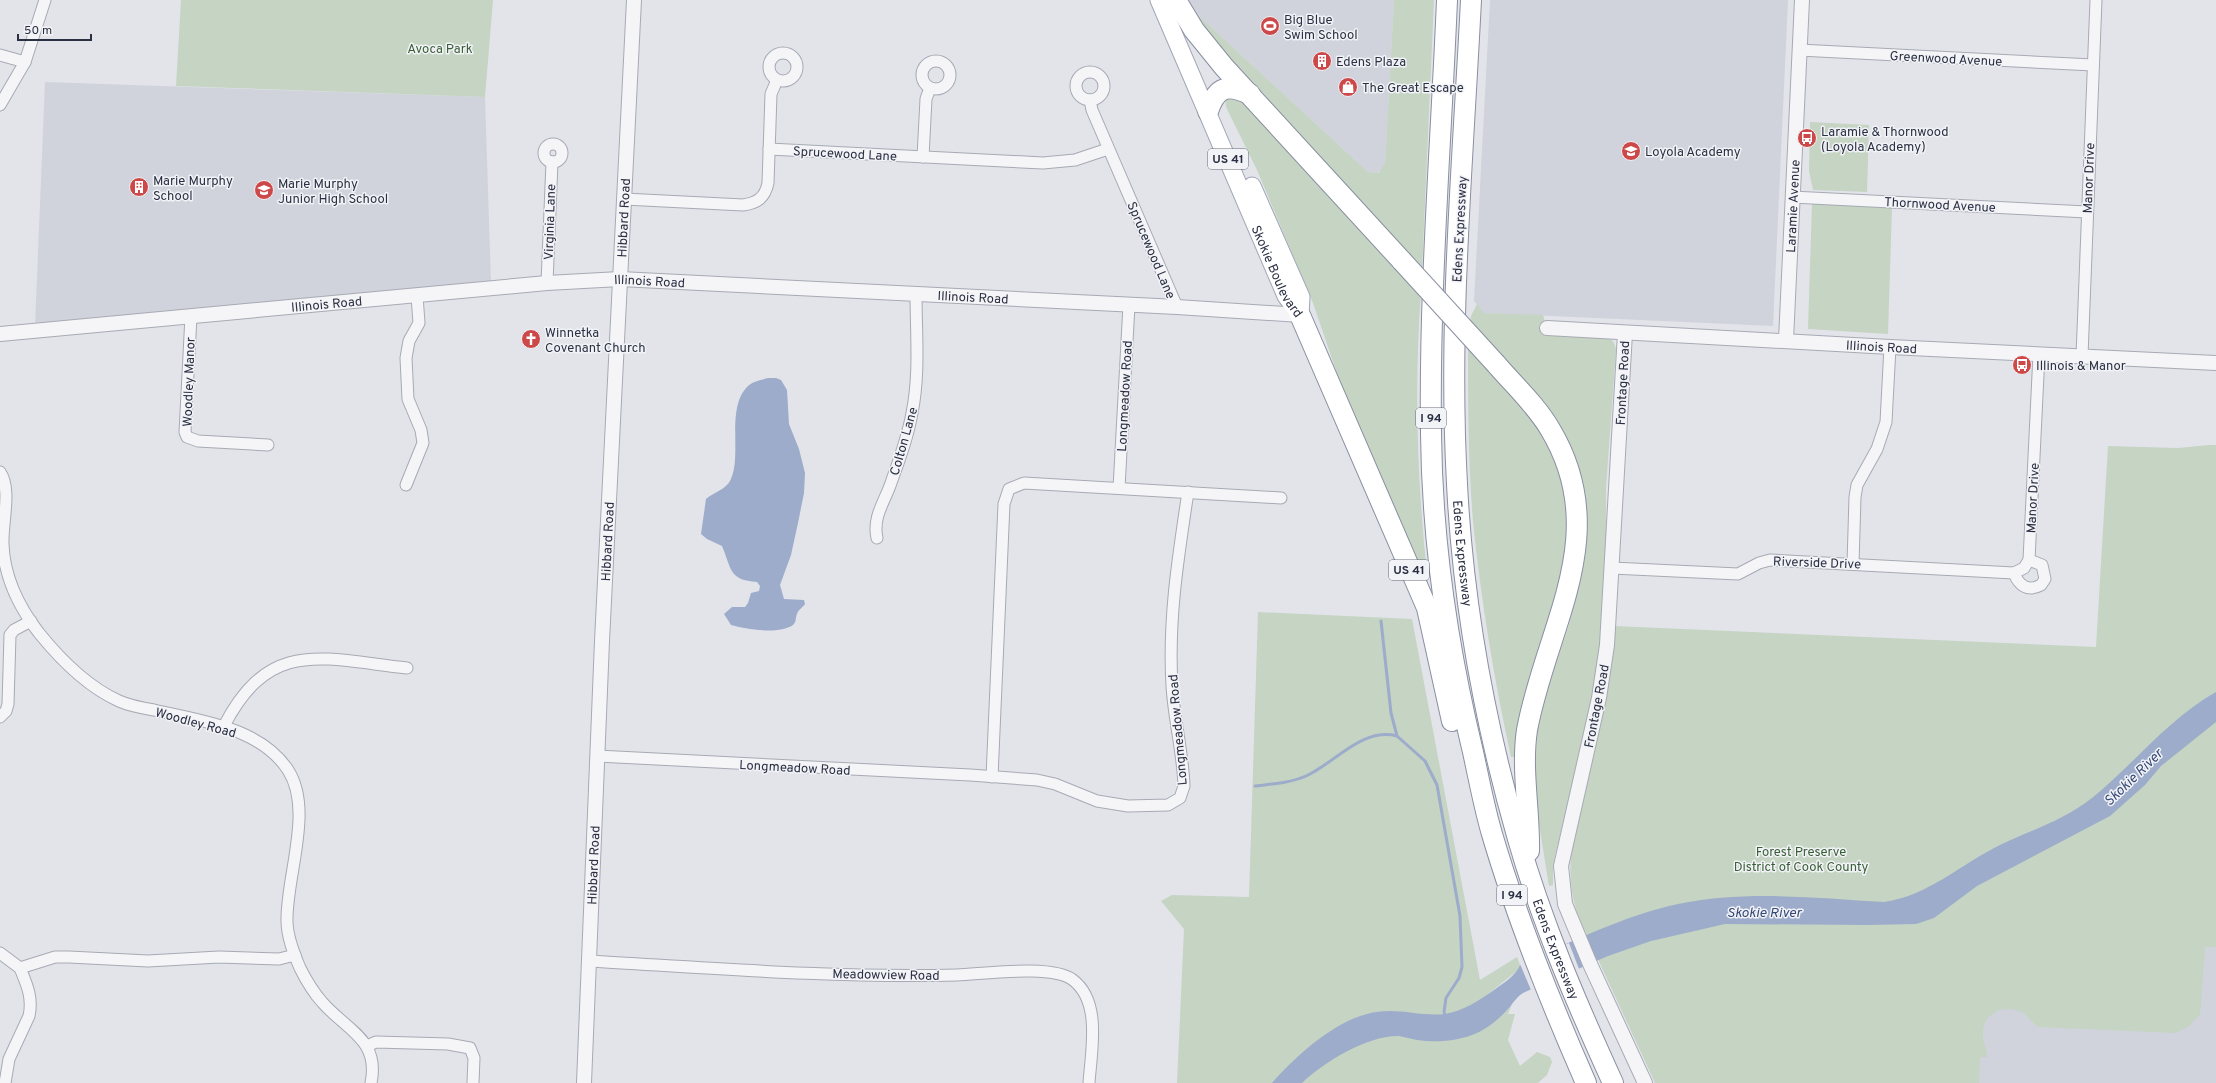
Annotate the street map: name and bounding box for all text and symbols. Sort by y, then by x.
place label: Big Blue Swim School [1284,13,1358,44]
sports icon: Big Blue Swim School [1259,15,1281,37]
scale bar [18,16,91,42]
text: 50 m [24,23,52,39]
park label: Avoca Park [407,42,473,58]
street label: Greenwood Avenue [1889,49,2003,71]
building icon: Edens Plaza [1311,50,1333,72]
place label: Edens Plaza [1336,55,1406,71]
shop icon: The Great Escape [1337,76,1359,98]
place label: The Great Escape [1362,81,1464,97]
place label: Laramie & Thornwood (Loyola Academy) [1821,125,1949,156]
bus stop icon: Laramie & Thornwood (Loyola Academy) [1796,127,1818,149]
school or university icon: Loyola Academy [1620,140,1642,162]
street label: Manor Drive [2081,142,2099,214]
street label: Sprucewood Lane [793,144,897,166]
place label: Loyola Academy [1645,145,1741,161]
road number: US 41 [1208,149,1248,169]
street label: Laramie Avenue [1784,159,1804,253]
place label: Marie Murphy School [153,174,233,205]
street label: Edens Expressway [1450,175,1472,283]
building icon: Marie Murphy School [128,176,150,198]
place label: Marie Murphy Junior High School [278,177,388,208]
street label: Hibbard Road [615,178,635,258]
school or university icon: Marie Murphy Junior High School [253,179,275,201]
street label: Virginia Lane [542,184,560,261]
street label: Thornwood Avenue [1884,195,1996,217]
street label: Sprucewood Lane [1122,200,1178,302]
street label: Skokie Boulevard [1247,223,1305,321]
street label: Illinois Road [614,273,685,292]
street label: Illinois Road [937,289,1009,309]
street label: Illinois Road [291,294,363,317]
place label: Winnetka Covenant Church [545,326,646,357]
church icon: Winnetka Covenant Church [520,328,542,350]
street label: Woodley Manor [180,337,200,427]
street label: Illinois Road [1845,339,1917,358]
street label: Longmeadow Road [1115,340,1137,452]
street label: Frontage Road [1614,340,1634,426]
bus stop icon: Illinois & Manor [2011,354,2033,376]
place label: Illinois & Manor [2036,359,2126,375]
street label: Colton Lane [888,406,922,478]
road number: I 94 [1416,408,1446,428]
street label: Manor Drive [2024,462,2044,534]
street label: Edens Expressway [1448,500,1474,608]
street label: Hibbard Road [599,501,619,582]
street label: Riverside Drive [1773,554,1861,574]
road number: US 41 [1389,560,1429,580]
street label: Frontage Road [1582,663,1614,749]
street label: Longmeadow Road [1166,674,1192,786]
street label: Woodley Road [153,705,238,742]
water label: Skokie River [2101,745,2168,810]
street label: Longmeadow Road [739,758,851,780]
street label: Hibbard Road [585,825,604,905]
park label: Forest Preserve District of Cook County [1734,845,1868,876]
road number: I 94 [1497,885,1527,905]
street label: Edens Expressway [1528,897,1581,1003]
water label: Skokie River [1727,905,1803,922]
street label: Meadowview Road [832,967,940,985]

